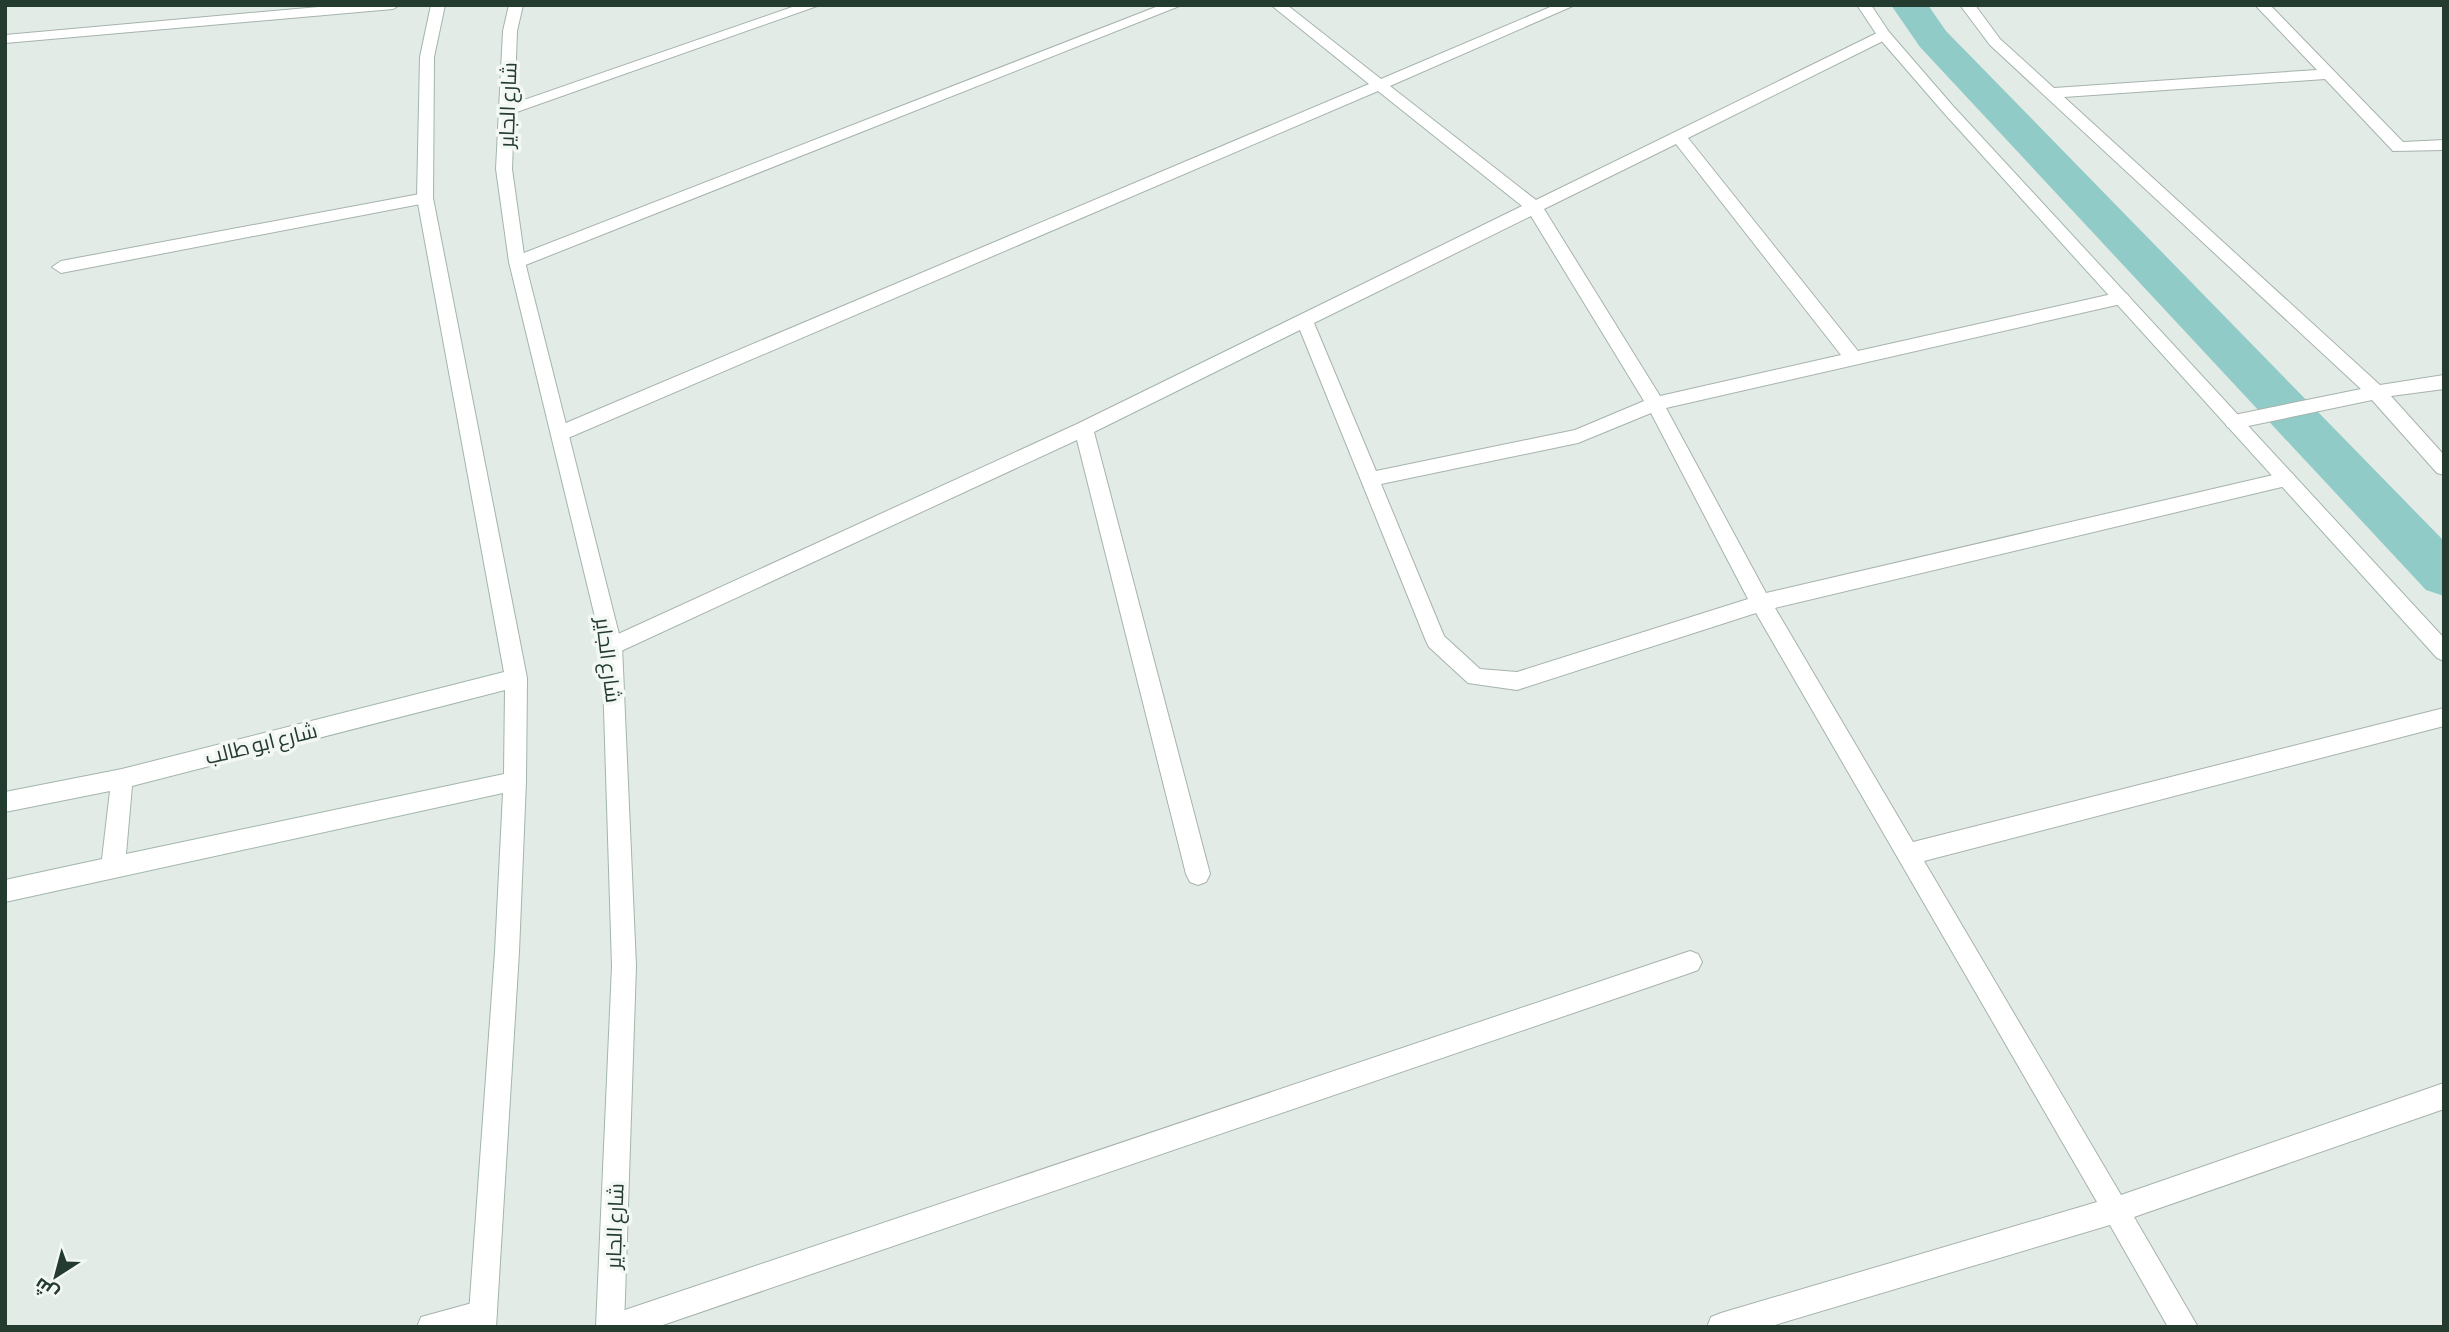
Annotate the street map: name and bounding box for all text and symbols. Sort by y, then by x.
street label: شارع الجاير [493,62,523,149]
street label: شارع الجاير [589,615,626,704]
street label: شارع ابو طالب [203,717,320,771]
street label: شارع الجاير [600,1183,630,1270]
north arrow [21,1241,91,1311]
text: ش [30,1273,63,1306]

